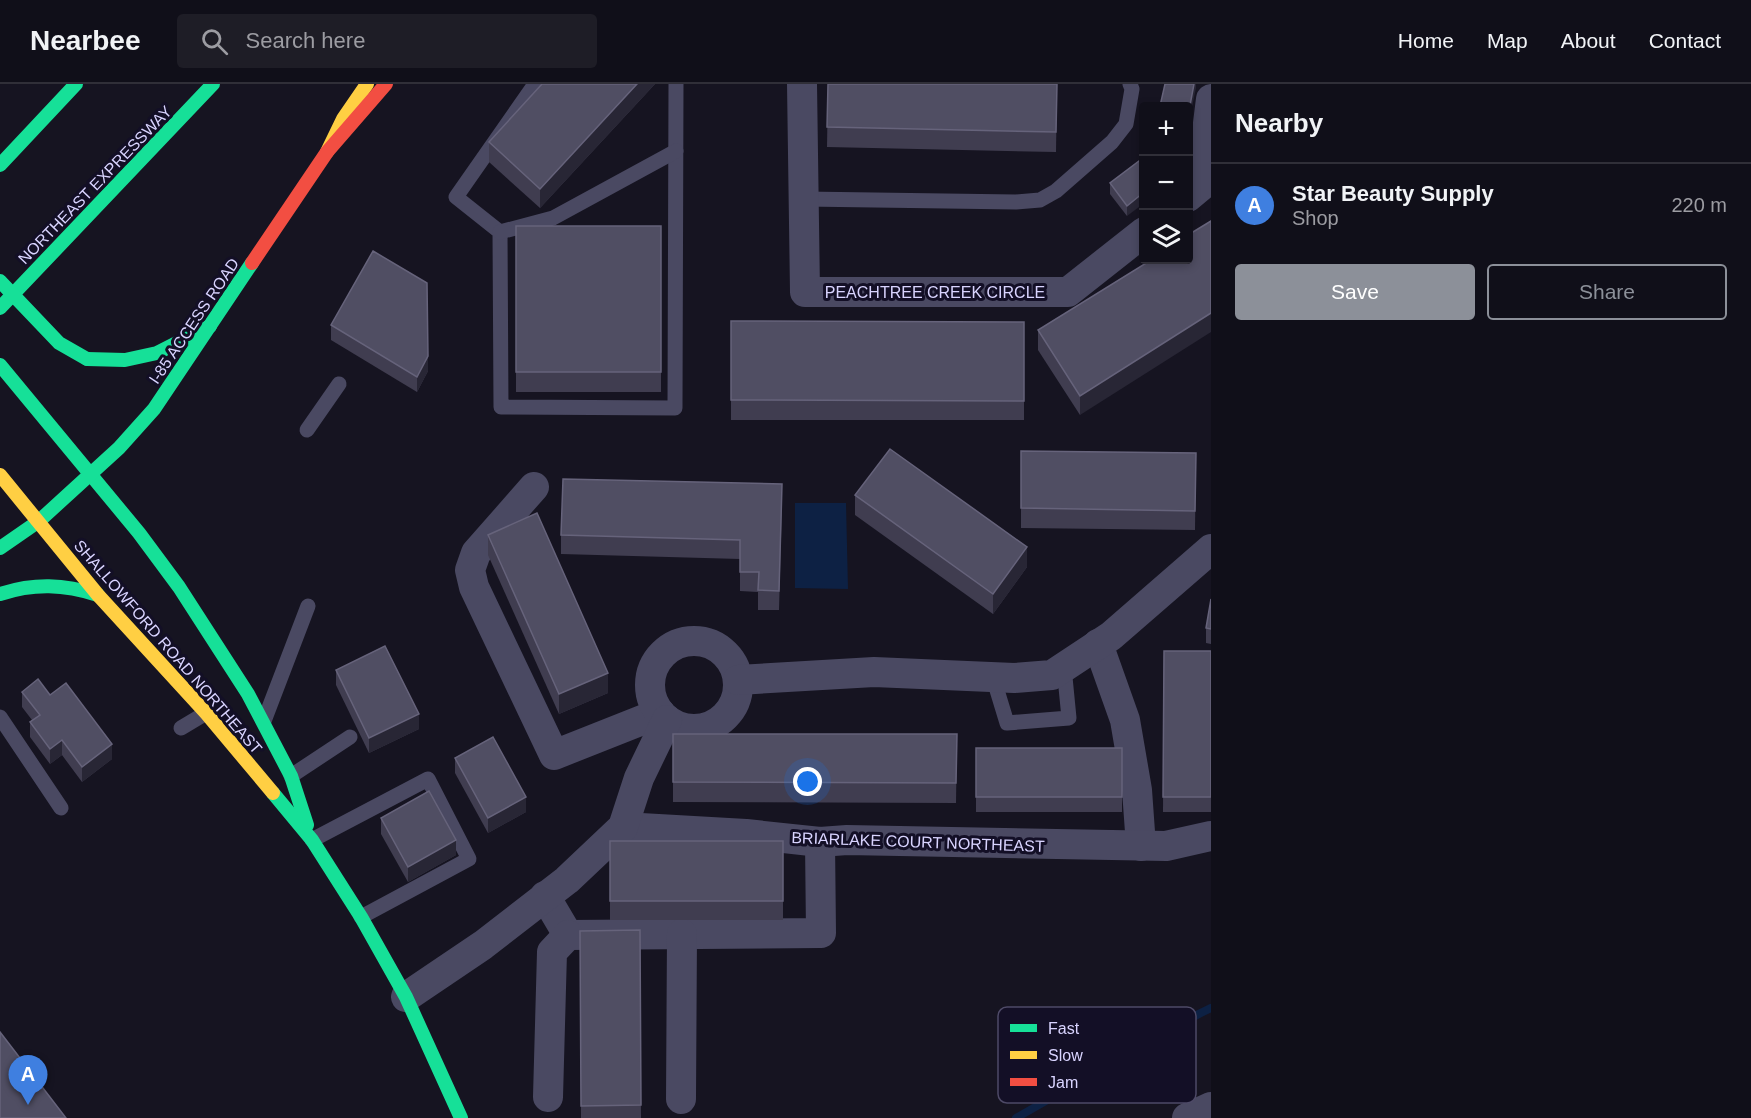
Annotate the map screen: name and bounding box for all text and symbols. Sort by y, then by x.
search box [177,14,597,68]
text: Nearbee [30,25,141,56]
icon: search [198,25,231,58]
text: Search here [246,28,365,53]
text: Home [1398,29,1454,52]
text: Map [1487,29,1528,52]
text: About [1561,29,1616,52]
text: Contact [1649,29,1721,52]
street label: NORTHEAST EXPRESSWAY [15,102,175,267]
map controls [1139,102,1193,264]
button: + [1139,102,1193,156]
text: Nearby [1235,108,1323,138]
button: − [1139,156,1193,210]
text: Star Beauty Supply [1292,181,1494,206]
text: A [1247,194,1262,216]
text: 220 m [1671,194,1727,216]
text: Shop [1292,207,1339,229]
button: layers [1139,210,1193,264]
street label: I-85 ACCESS ROAD [146,255,242,387]
button: Save [1235,264,1475,320]
button: Share [1487,264,1727,320]
street label: PEACHTREE CREEK CIRCLE [825,284,1045,301]
street label: SHALLOWFORD ROAD NORTHEAST [71,537,265,757]
your location [793,767,822,796]
street label: BRIARLAKE COURT NORTHEAST [791,829,1045,855]
legend [998,1007,1196,1103]
text: Fast [1048,1020,1080,1037]
text: Slow [1048,1047,1083,1064]
pin: A [9,1056,48,1105]
text: Jam [1048,1074,1078,1091]

